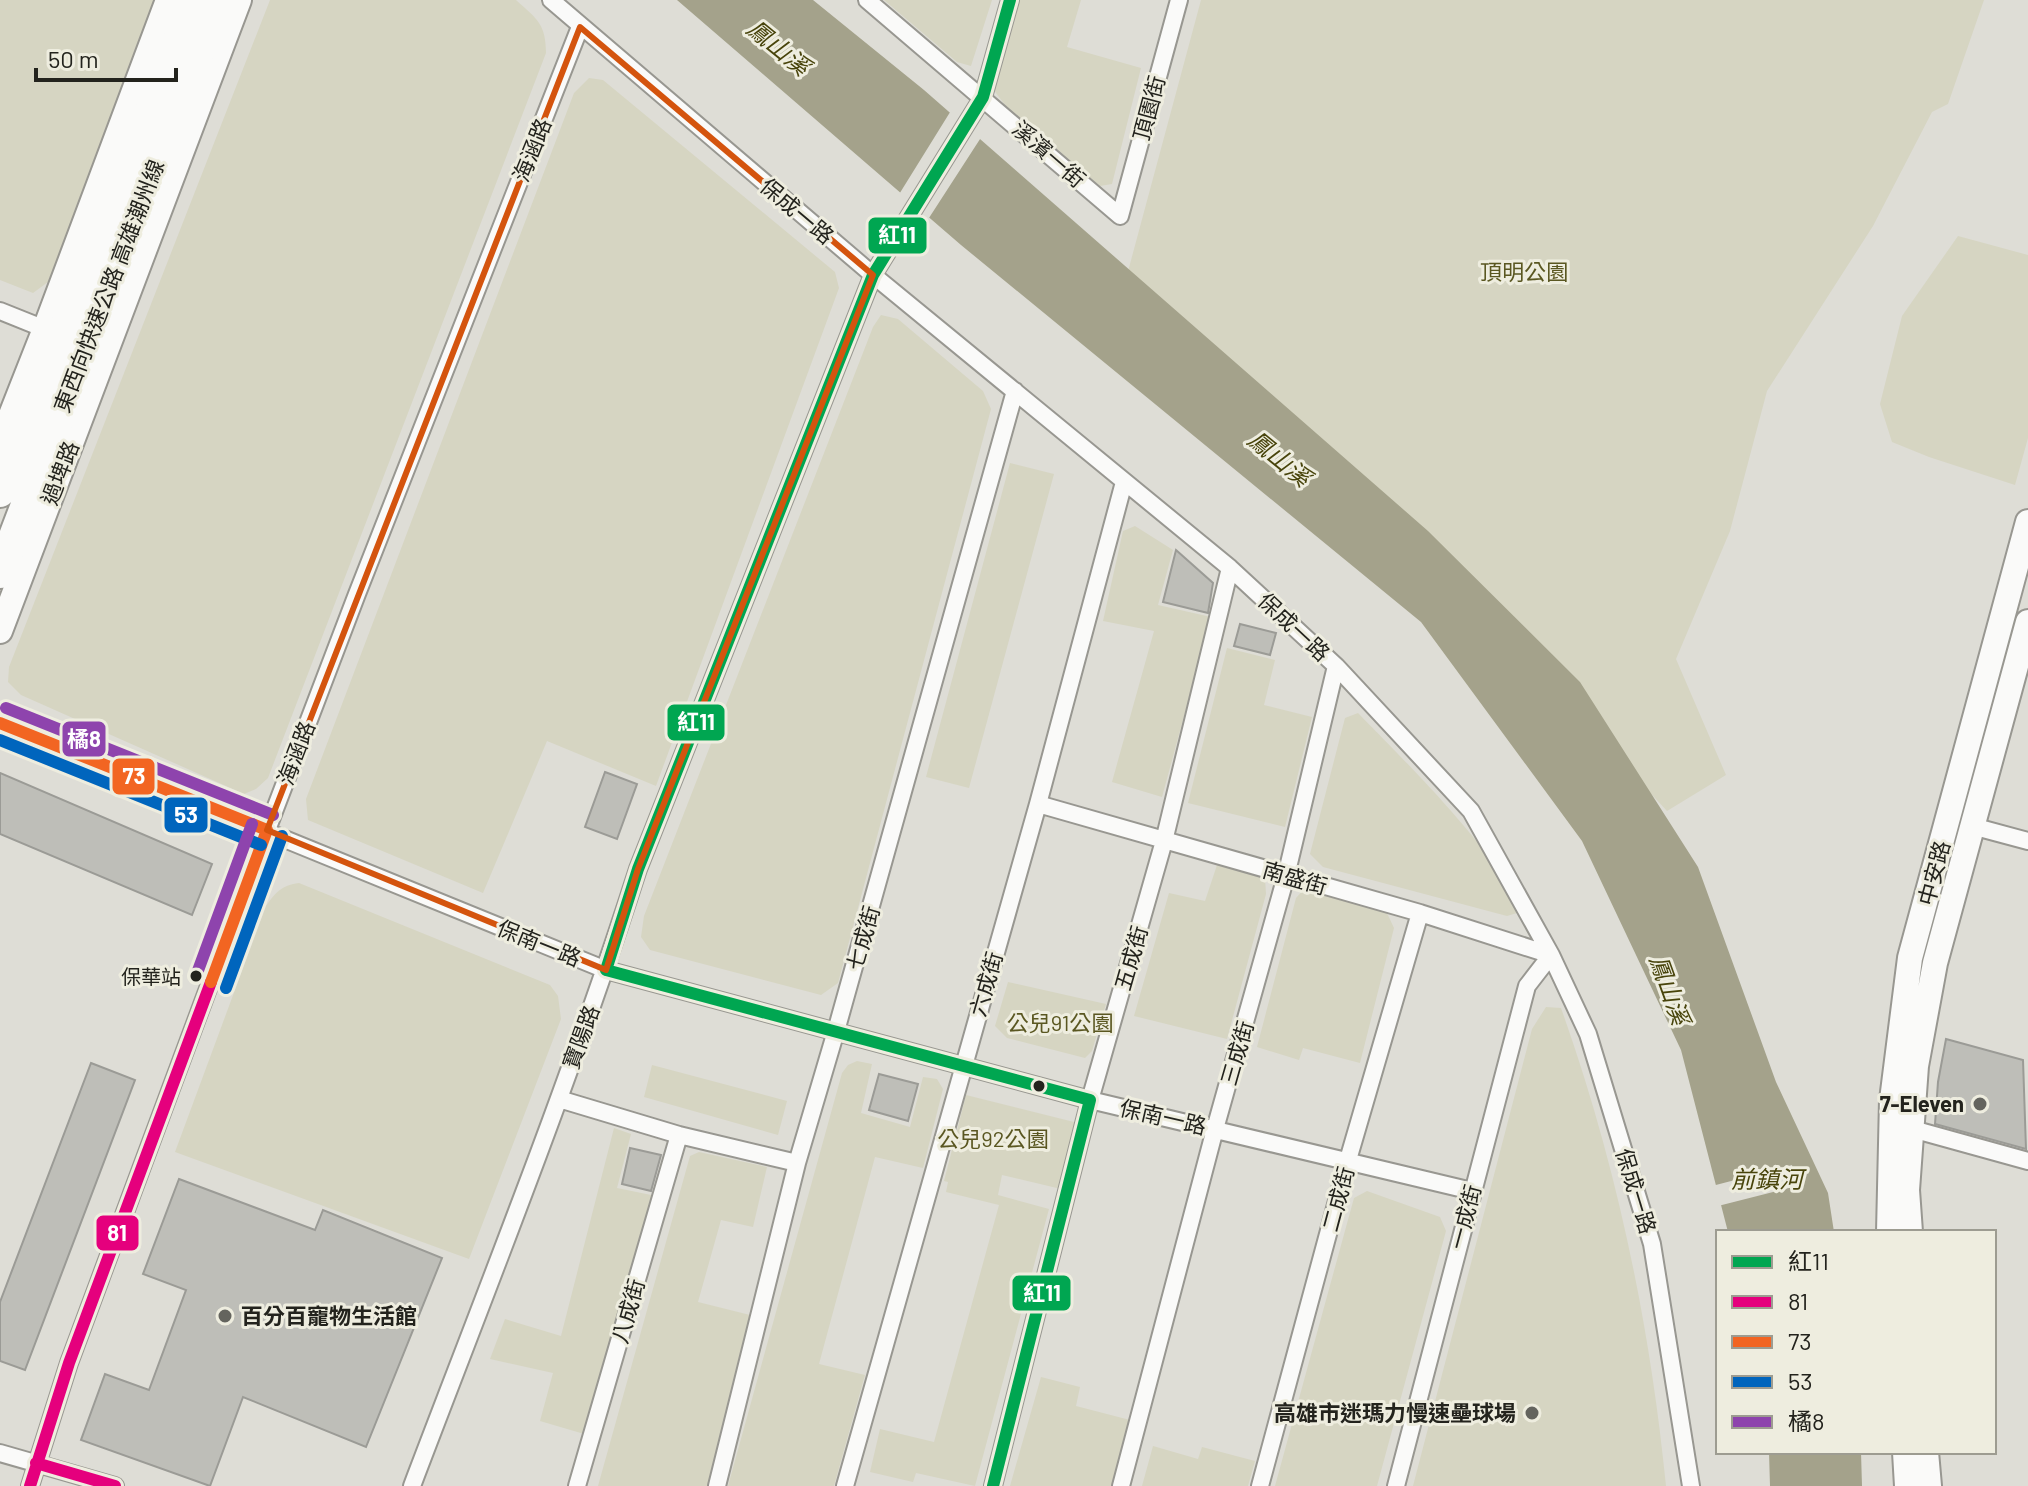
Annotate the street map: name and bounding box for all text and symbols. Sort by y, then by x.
water label: 鳳山溪 [742,13,818,83]
scale bar [36,32,176,82]
text: 50 m [48,44,99,73]
street label: 頂園街 [1127,72,1169,143]
street label: 海涵路 [507,114,555,185]
street label: 溪濱一街 [1008,115,1091,192]
street label: 東西向快速公路 高雄潮州線 [48,156,168,416]
street label: 保成一路 [756,172,840,248]
line badge: 紅11 [867,216,928,255]
text: 紅11 [878,221,916,247]
park label: 頂明公園 [1480,258,1568,284]
water label: 鳳山溪 [1243,424,1319,494]
street label: 過埤路 [35,437,83,508]
street label: 保成一路 [1254,587,1336,666]
line badge: 紅11 [666,703,726,742]
text: 紅11 [677,708,715,734]
street label: 海涵路 [271,717,319,788]
line badge: 橘8 [61,720,107,758]
text: 橘8 [67,725,101,751]
line badge: 73 [111,757,156,796]
text: 73 [123,762,145,788]
line badge: 53 [163,796,209,834]
text: 53 [174,801,198,827]
street label: 中安路 [1912,837,1954,908]
street label: 南盛街 [1260,855,1331,899]
street label: 七成街 [840,902,884,973]
street label: 保南一路 [494,914,585,971]
street label: 五成街 [1108,922,1152,993]
street label: 六成街 [963,948,1007,1019]
water label: 鳳山溪 [1644,951,1697,1031]
place label: 保華站 [121,964,181,988]
marker: 保華站 [188,968,204,984]
street label: 寶陽路 [557,1001,604,1072]
park label: 公兒91公園 [1007,1009,1113,1035]
street label: 三成街 [1214,1017,1258,1088]
unlabelled marker [1031,1078,1047,1094]
place label: 7-Eleven [1880,1090,1964,1116]
street label: 保南一路 [1117,1093,1209,1139]
marker: 7-Eleven [1971,1095,1989,1113]
park label: 公兒92公園 [937,1125,1049,1151]
street label: 保成一路 [1612,1145,1662,1237]
street label: 二成街 [1316,1163,1358,1234]
water label: 前鎮河 [1731,1164,1807,1193]
street label: 一成街 [1443,1181,1485,1252]
line badge: 81 [95,1214,140,1252]
text: 81 [107,1219,127,1245]
legend [1716,1230,1996,1454]
text: 紅11 [1788,1246,1829,1275]
line badge: 紅11 [1011,1274,1072,1312]
street label: 八成街 [605,1275,649,1346]
text: 紅11 [1023,1279,1061,1305]
text: 81 [1788,1286,1808,1315]
place label: 百分百寵物生活館 [241,1302,417,1328]
marker: 百分百寵物生活館 [216,1307,234,1325]
text: 73 [1788,1326,1812,1355]
text: 53 [1788,1366,1813,1395]
place label: 高雄市迷瑪力慢速壘球場 [1274,1399,1516,1425]
marker: 高雄市迷瑪力慢速壘球場 [1523,1404,1541,1422]
text: 橘8 [1788,1406,1825,1435]

